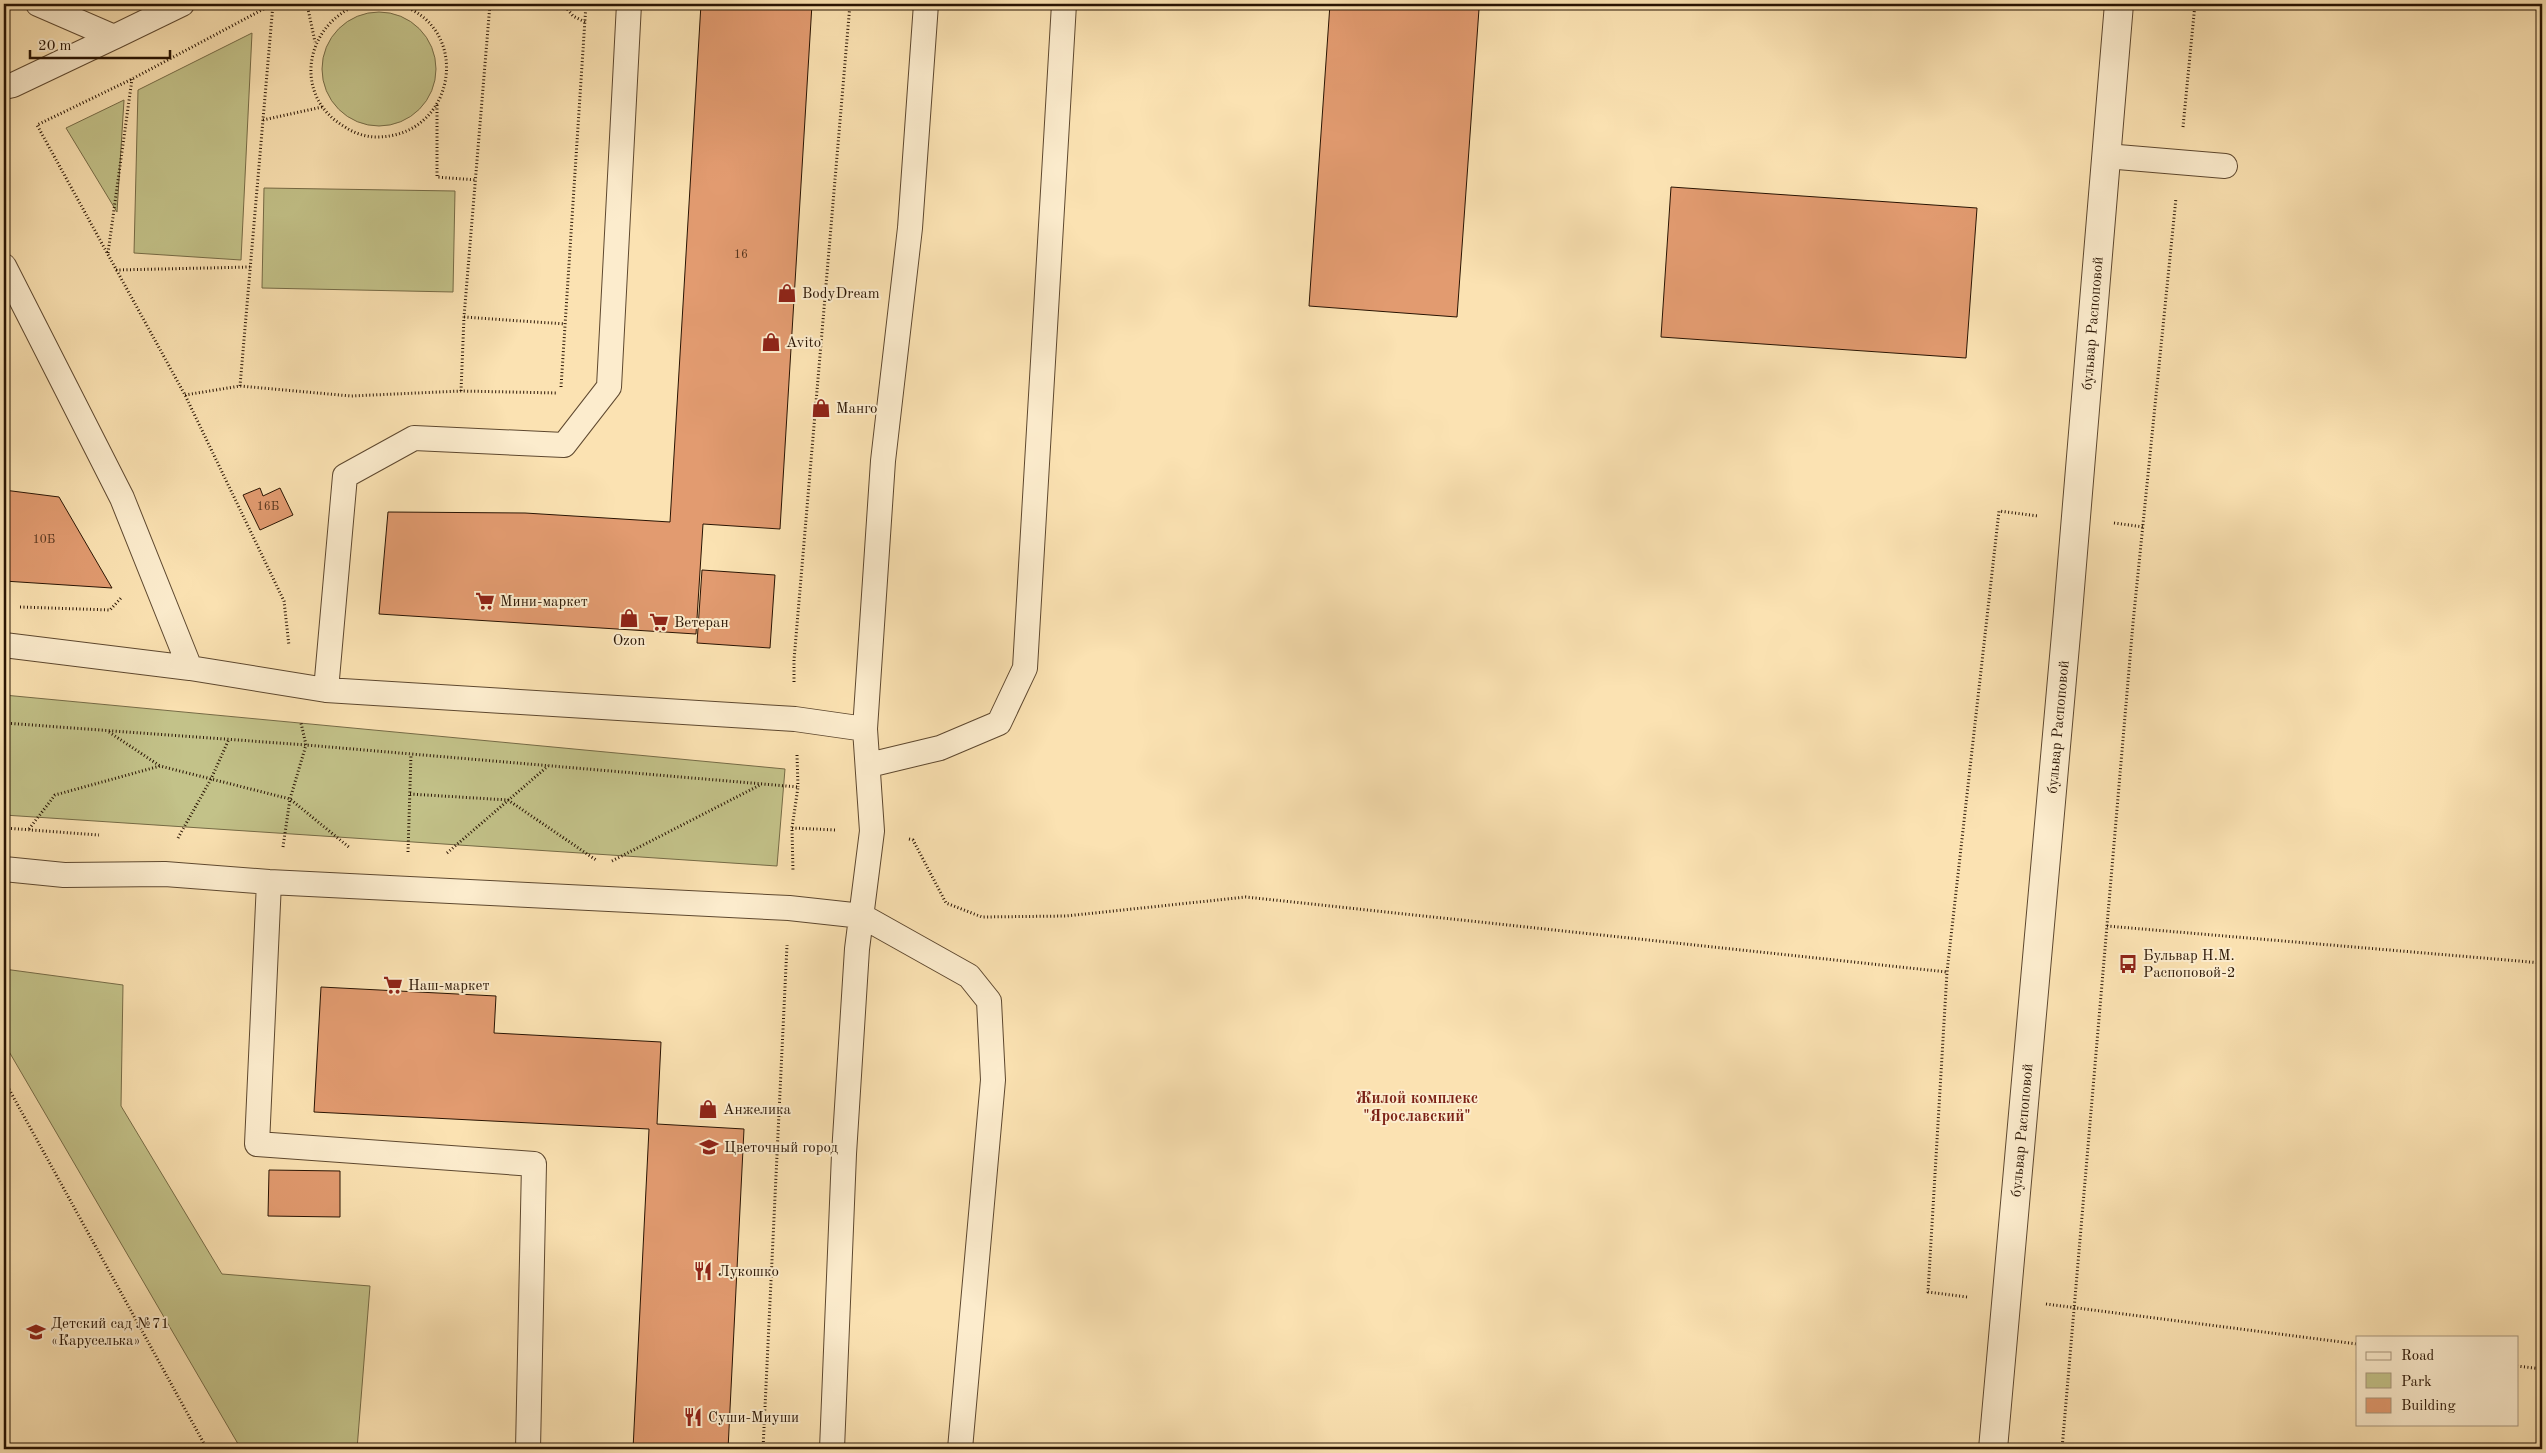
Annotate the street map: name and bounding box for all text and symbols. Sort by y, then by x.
scale bar [30,28,170,60]
text: 20 m [38,39,72,54]
house number: 16 [734,249,748,261]
street label: бульвар Распоповой [2081,256,2107,391]
shop icon: BodyDream [776,282,798,304]
place label: BodyDream [802,287,880,302]
shop icon: Avito [760,331,782,353]
place label: Avito [786,336,821,351]
shop icon: Манго [810,397,832,419]
place label: Манго [836,402,877,417]
house number: 16Б [257,501,279,513]
house number: 10Б [33,534,55,546]
supermarket icon: Мини-маркет [474,590,496,612]
place label: Мини-маркет [500,595,588,610]
shop icon: Ozon [618,607,640,629]
supermarket icon: Ветеран [648,611,670,633]
place label: Ветеран [674,616,729,631]
place label: Ozon [613,634,645,649]
street label: бульвар Распоповой [2046,660,2073,794]
place label: Бульвар Н.М. Распоповой-2 [2143,949,2235,981]
bus stop icon: Бульвар Н.М. Распоповой-2 [2117,953,2139,975]
supermarket icon: Наш-маркет [382,974,404,996]
place label: Наш-маркет [408,979,490,994]
street label: бульвар Распоповой [2010,1063,2037,1198]
district label: Жилой комплекс "Ярославский" [1356,1091,1478,1125]
shop icon: Анжелика [697,1098,719,1120]
place label: Анжелика [723,1103,792,1118]
school or university icon: Цветочный город [698,1136,720,1158]
place label: Цветочный город [724,1141,839,1156]
restaurant icon: Лукошко [692,1260,714,1282]
place label: Лукошко [718,1265,779,1280]
place label: Детский сад №71 «Каруселька» [51,1317,169,1349]
school or university icon: Детский сад №71 «Каруселька» [25,1321,47,1343]
legend [2356,1336,2518,1426]
text: Road [2401,1349,2435,1364]
text: Park [2401,1375,2432,1390]
text: Building [2401,1399,2456,1414]
restaurant icon: Суши-Миуши [682,1406,704,1428]
place label: Суши-Миуши [708,1411,799,1426]

